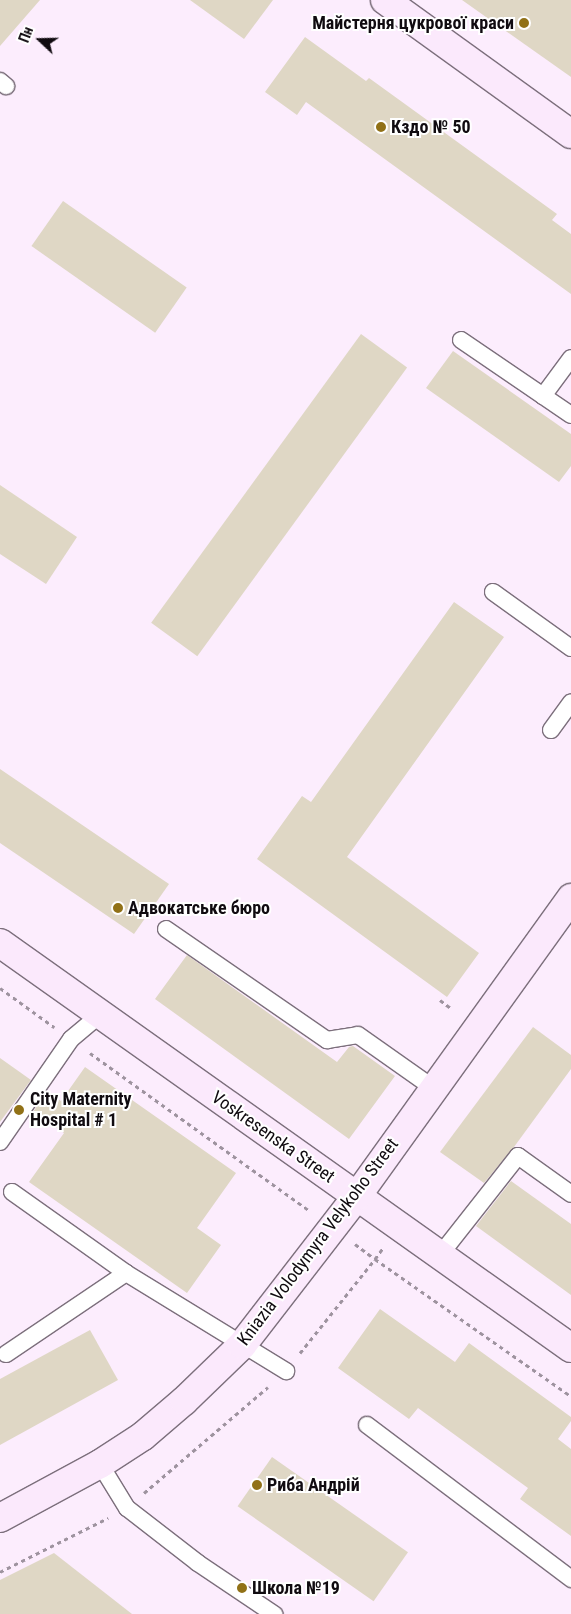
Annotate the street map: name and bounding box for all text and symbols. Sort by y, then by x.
place label: Майстерня цукрової краси [312,12,514,34]
north arrow [15,15,65,65]
marker: Майстерня цукрової краси [518,17,530,29]
text: Пн [16,24,36,45]
place label: Кздо № 50 [391,116,471,138]
marker: Кздо № 50 [375,121,387,133]
place label: Адвокатське бюро [128,897,270,919]
marker: Адвокатське бюро [112,902,124,914]
street label: Voskresenska Street [207,1086,339,1188]
place label: City Maternity Hospital # 1 [30,1089,132,1132]
marker: City Maternity Hospital # 1 [12,1103,26,1117]
street label: Kniazia Volodymyra Velykoho Street [233,1134,403,1350]
place label: Риба Андрій [267,1474,360,1496]
marker: Риба Андрій [251,1479,263,1491]
place label: Школа №19 [252,1577,340,1599]
marker: Школа №19 [236,1582,248,1594]

